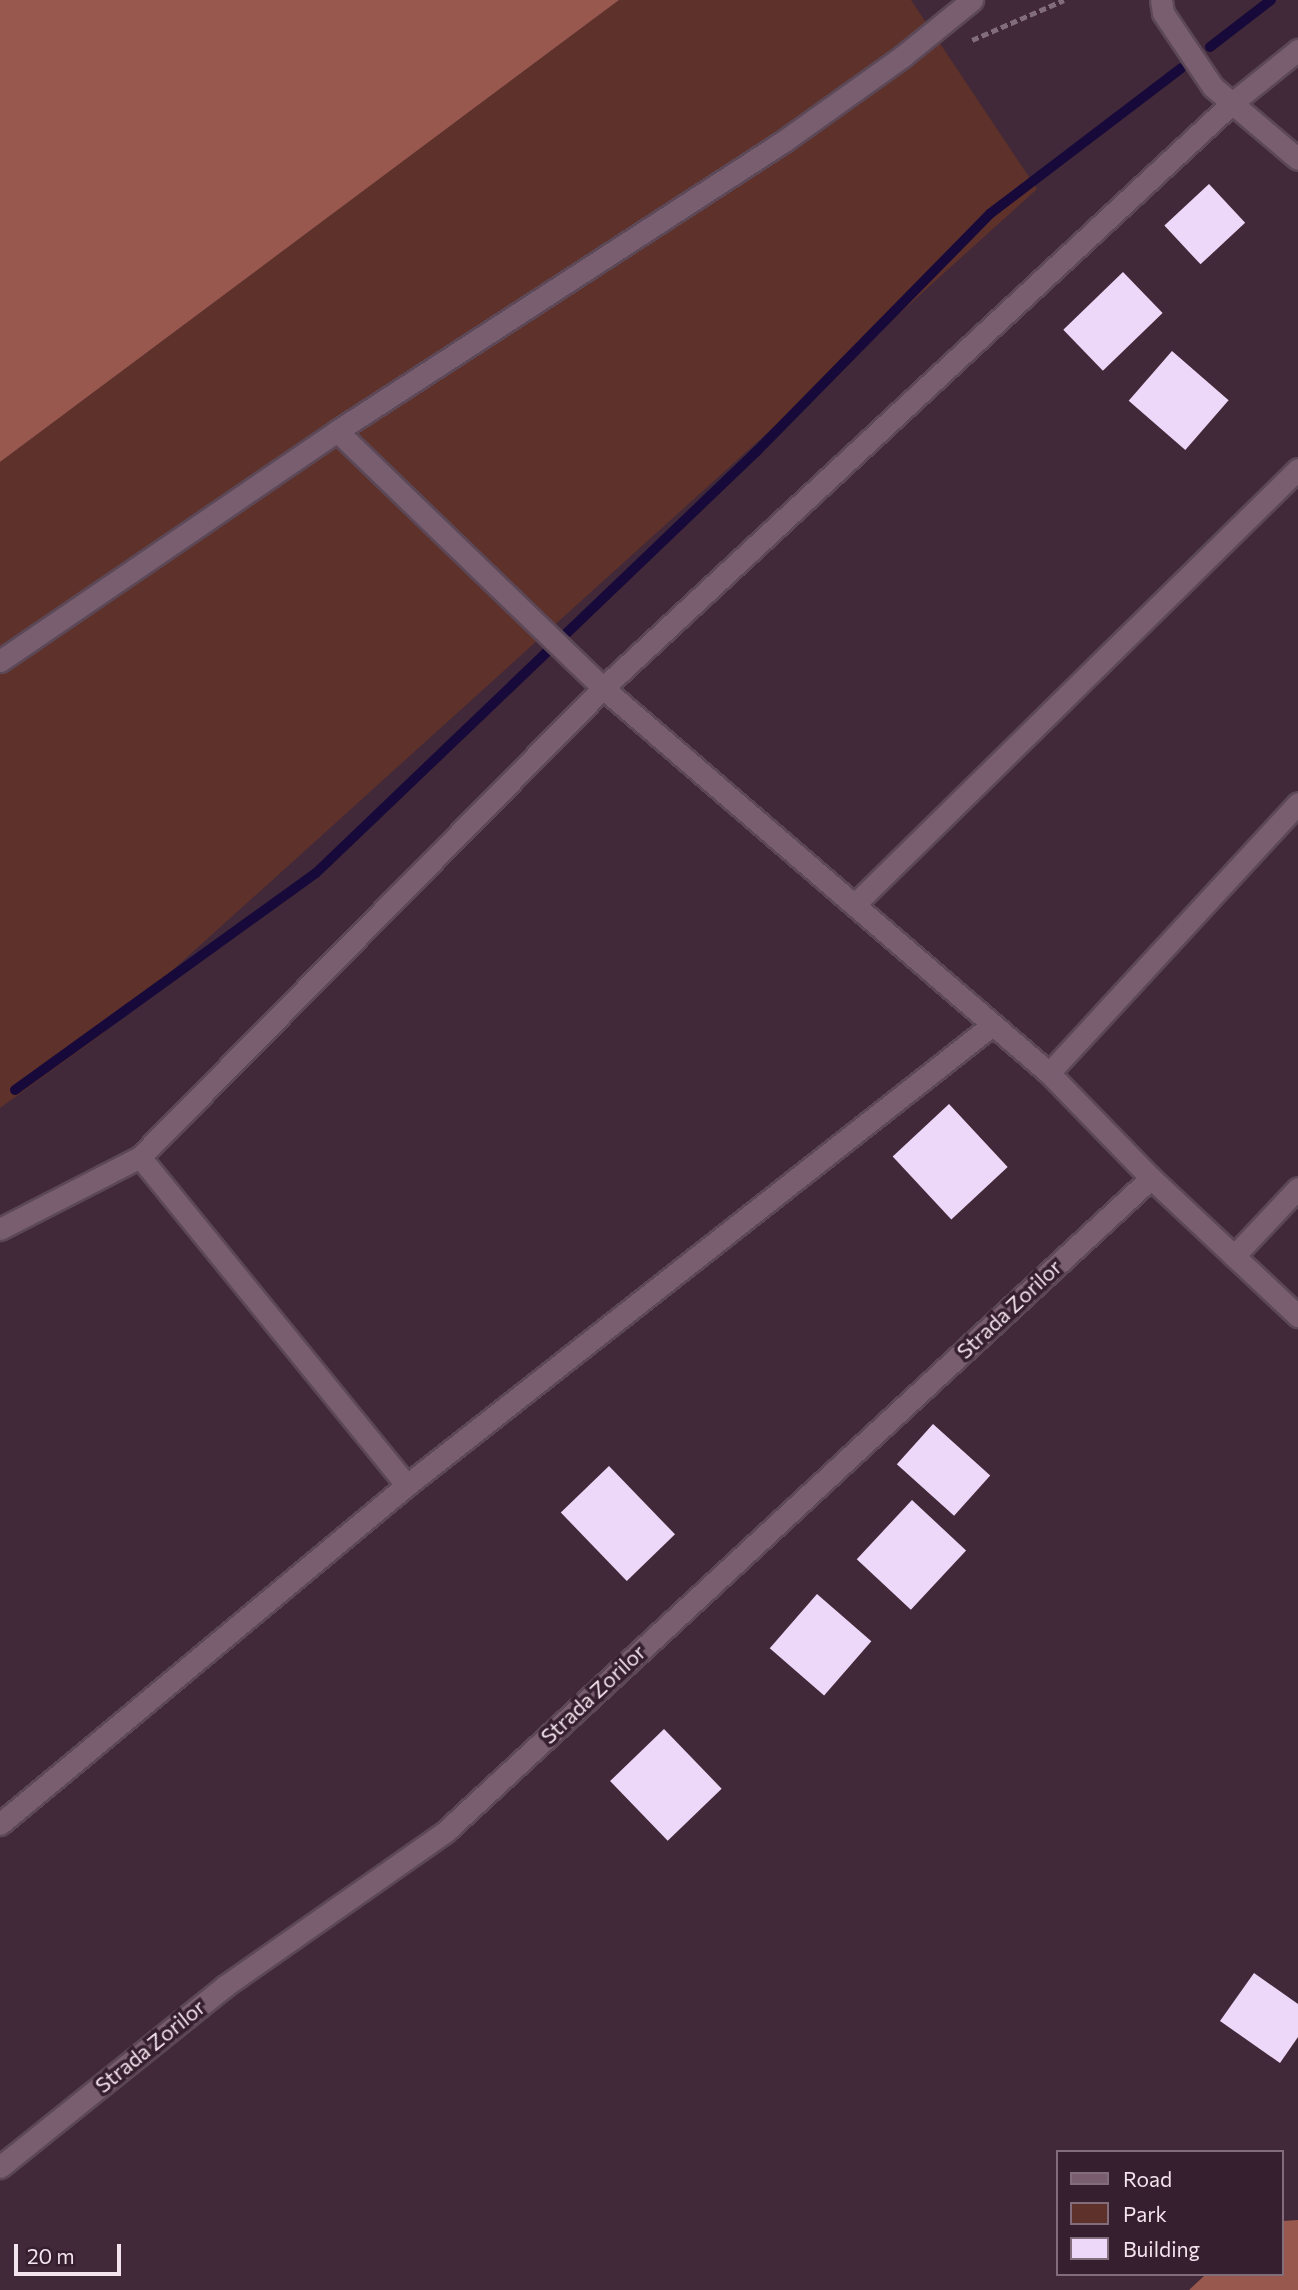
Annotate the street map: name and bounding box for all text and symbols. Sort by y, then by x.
street label: Strada Zorilor [952,1254,1066,1364]
street label: Strada Zorilor [536,1639,650,1749]
street label: Strada Zorilor [90,1994,210,2098]
legend [1056,2150,1284,2276]
text: Road [1123,2166,1172,2191]
text: Park [1123,2201,1167,2226]
scale bar [18,2230,124,2274]
text: Building [1123,2236,1200,2261]
text: 20 m [27,2243,75,2268]

